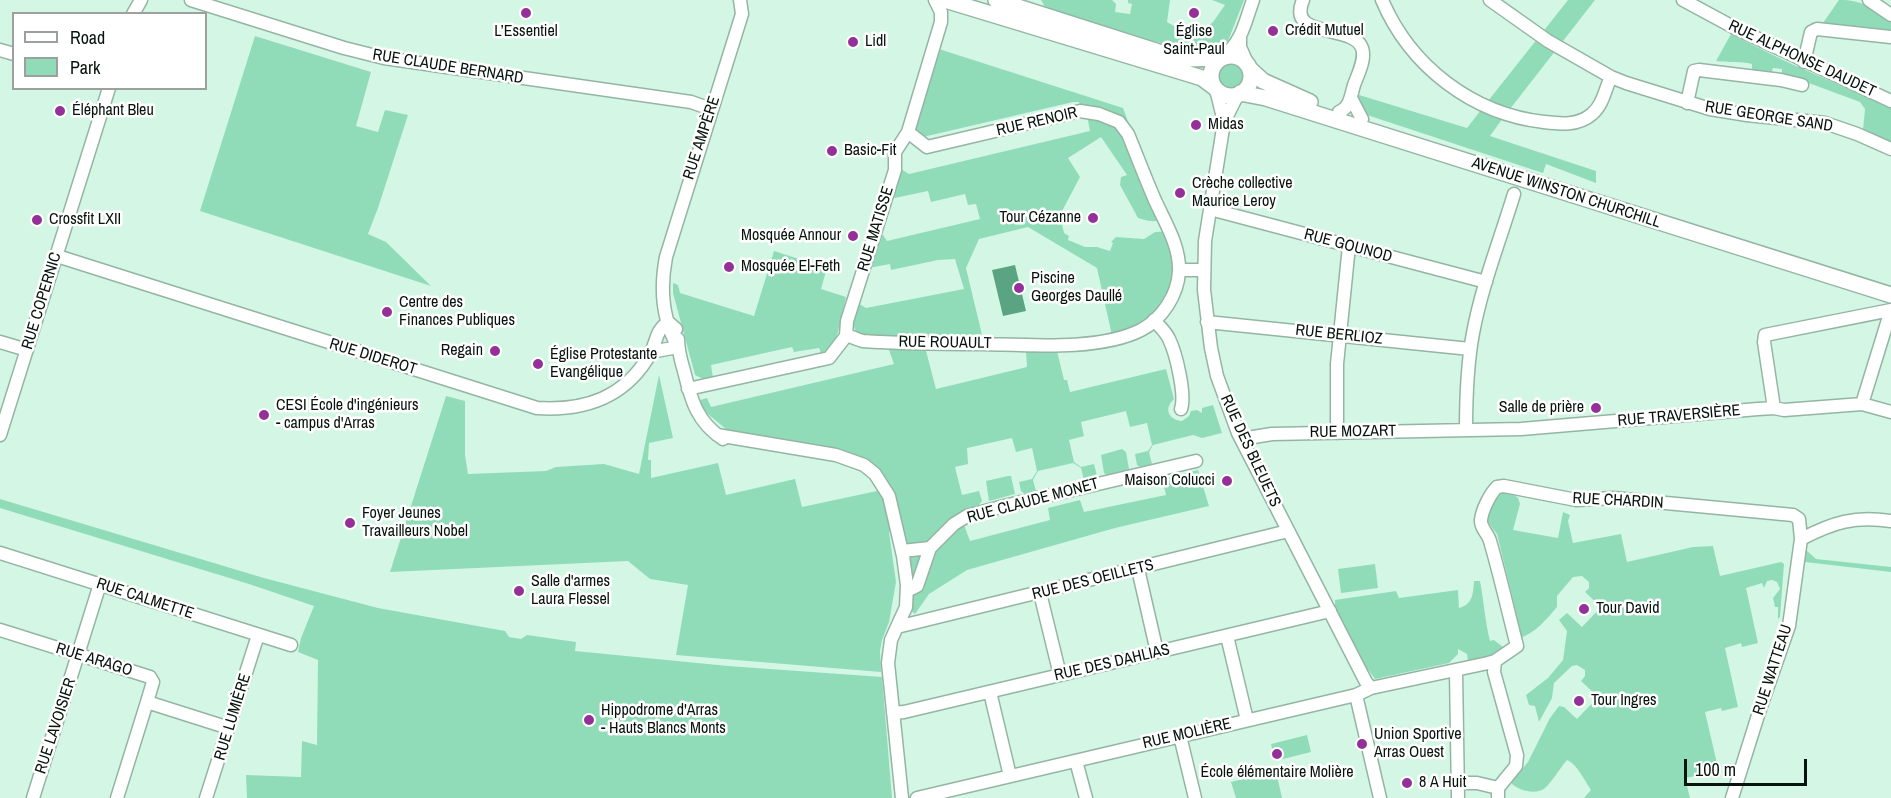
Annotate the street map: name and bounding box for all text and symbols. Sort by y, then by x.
marker: L’Essentiel [519,6,533,20]
marker: Église Saint-Paul [1187,6,1201,20]
legend [12,12,207,90]
street label: RUE ALPHONSE DAUDET [1725,16,1879,102]
place label: Crédit Mutuel [1285,21,1364,41]
place label: L’Essentiel [494,22,558,42]
place label: Église Saint-Paul [1163,22,1225,60]
marker: Crédit Mutuel [1266,24,1280,38]
text: Road [70,25,105,50]
place label: Lidl [865,32,886,52]
marker: Lidl [846,35,860,49]
street label: RUE CLAUDE BERNARD [371,46,525,88]
text: Park [70,55,100,80]
street label: RUE AMPÈRE [679,94,725,182]
street label: RUE GEORGE SAND [1704,97,1834,137]
place label: Éléphant Bleu [72,101,154,121]
street label: RUE RENOIR [995,103,1079,141]
marker: Éléphant Bleu [53,104,67,118]
place label: Midas [1208,115,1244,135]
marker: Midas [1189,118,1203,132]
place label: Basic-Fit [844,141,896,161]
marker: Basic-Fit [825,144,839,158]
street label: AVENUE WINSTON CHURCHILL [1469,153,1663,233]
place label: Crèche collective Maurice Leroy [1192,174,1293,212]
street label: RUE MATISSE [854,184,898,274]
marker: Crèche collective Maurice Leroy [1173,186,1187,200]
place label: Tour Cézanne [999,208,1081,228]
place label: Crossfit LXII [49,210,121,230]
marker: Tour Cézanne [1086,211,1100,225]
marker: Crossfit LXII [30,213,44,227]
street label: RUE GOUNOD [1302,225,1394,267]
place label: Mosquée Annour [741,226,841,246]
marker: Mosquée Annour [846,229,860,243]
street label: RUE COPERNIC [18,250,66,352]
place label: Mosquée El-Feth [741,257,840,277]
marker: Mosquée El-Feth [722,260,736,274]
place label: Piscine Georges Daullé [1031,269,1122,307]
marker: Piscine Georges Daullé [1012,281,1026,295]
place label: Centre des Finances Publiques [399,293,515,331]
marker: Centre des Finances Publiques [380,305,394,319]
street label: RUE BERLIOZ [1294,321,1384,349]
street label: RUE ROUAULT [898,333,992,353]
street label: RUE DIDEROT [327,335,419,379]
place label: Regain [441,341,483,361]
marker: Regain [488,344,502,358]
place label: Église Protestante Evangélique [550,345,657,383]
marker: Église Protestante Evangélique [531,357,545,371]
street label: RUE DES BLEUETS [1216,392,1284,510]
place label: CESI École d'ingénieurs - campus d'Arras [276,396,419,434]
place label: Salle de prière [1499,398,1584,418]
marker: Salle de prière [1589,401,1603,415]
street label: RUE TRAVERSIÈRE [1617,401,1741,431]
marker: CESI École d'ingénieurs - campus d'Arras [257,408,271,422]
street label: RUE MOZART [1310,422,1396,442]
place label: Maison Colucci [1125,471,1215,491]
street label: RUE CLAUDE MONET [965,474,1101,528]
marker: Maison Colucci [1220,474,1234,488]
street label: RUE CHARDIN [1572,489,1664,513]
place label: Foyer Jeunes Travailleurs Nobel [362,504,468,542]
marker: Foyer Jeunes Travailleurs Nobel [343,516,357,530]
street label: RUE DES OEILLETS [1030,556,1156,604]
place label: Salle d'armes Laura Flessel [531,572,610,610]
street label: RUE CALMETTE [94,574,196,624]
marker: Salle d'armes Laura Flessel [512,584,526,598]
place label: Tour David [1596,599,1659,619]
marker: Tour David [1577,602,1591,616]
street label: RUE WATTEAU [1749,622,1797,718]
street label: RUE ARAGO [54,639,134,681]
street label: RUE DES DAHLIAS [1052,640,1172,686]
street label: RUE LUMIÈRE [211,671,255,763]
street label: RUE LAVOISIER [31,676,81,776]
place label: Tour Ingres [1591,691,1657,711]
marker: Tour Ingres [1572,694,1586,708]
place label: Hippodrome d'Arras - Hauts Blancs Monts [601,701,726,739]
marker: Hippodrome d'Arras - Hauts Blancs Monts [582,713,596,727]
street label: RUE MOLIÈRE [1141,714,1233,754]
place label: Union Sportive Arras Ouest [1374,725,1462,763]
marker: Union Sportive Arras Ouest [1355,737,1369,751]
marker: École élémentaire Molière [1270,747,1284,761]
scale bar [1687,747,1810,785]
text: 100 m [1695,757,1736,782]
place label: École élémentaire Molière [1200,763,1354,783]
place label: 8 A Huit [1419,773,1466,793]
marker: 8 A Huit [1400,776,1414,790]

